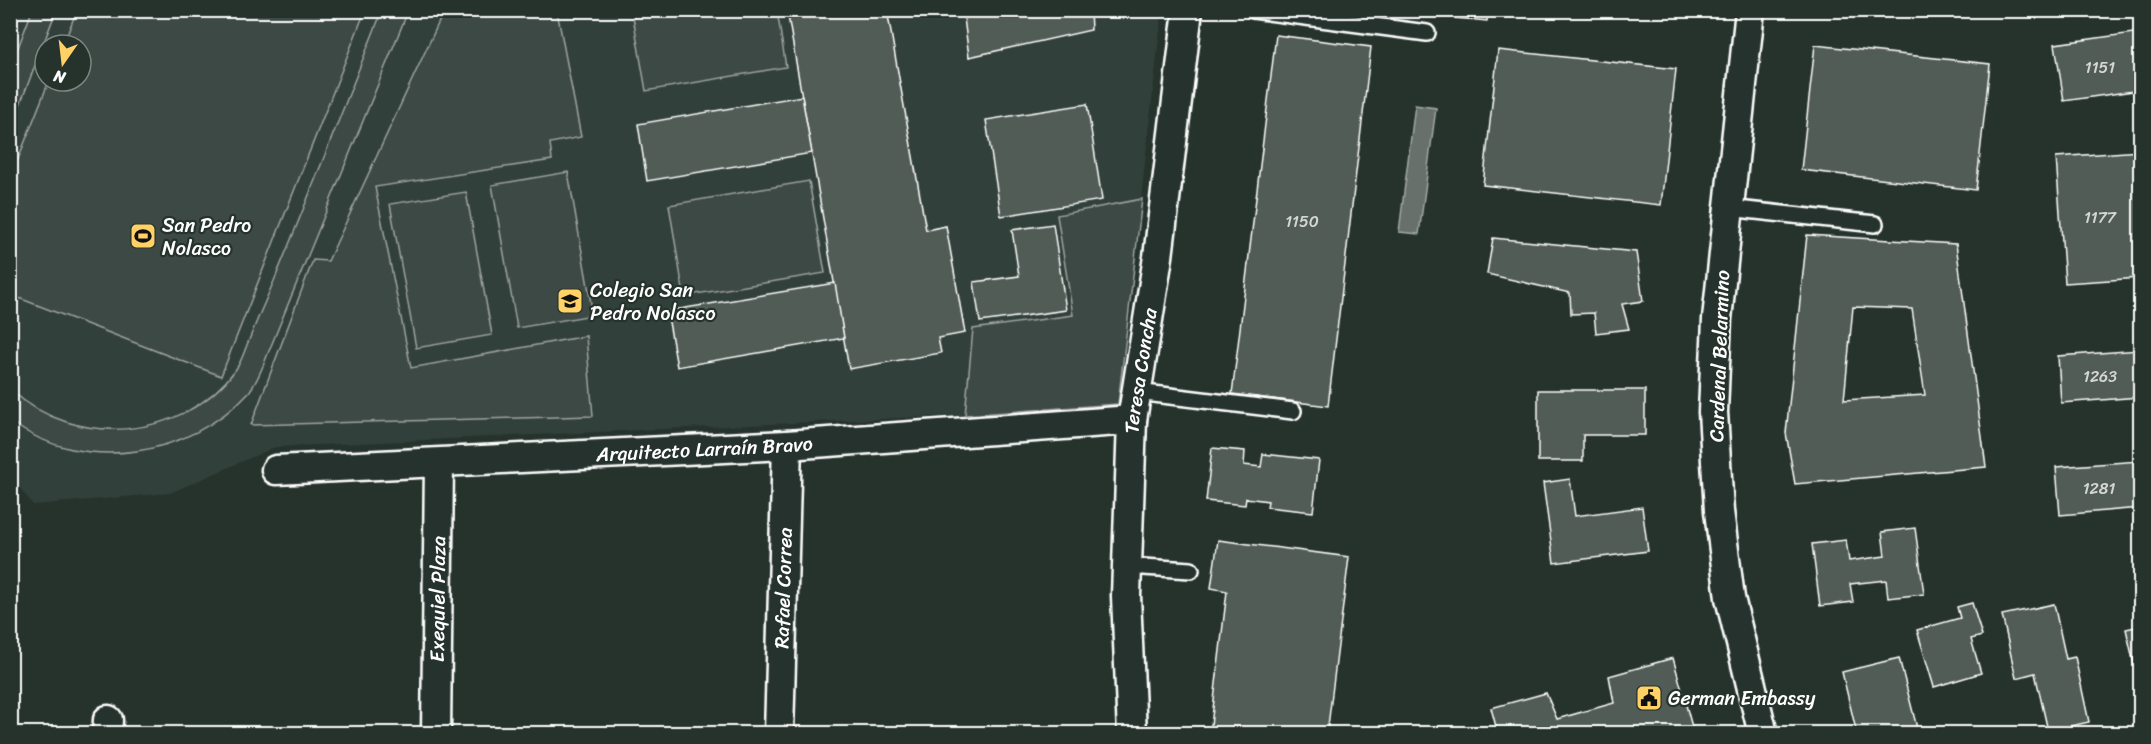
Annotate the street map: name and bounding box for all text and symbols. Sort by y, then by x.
north arrow [33,33,93,93]
house number: 1151 [2085,53,2115,82]
text: N [50,61,69,93]
house number: 1177 [2084,203,2117,232]
house number: 1150 [1285,207,1319,236]
place label: San Pedro Nolasco [162,208,251,266]
sports icon: San Pedro Nolasco [128,221,158,251]
street label: Cardenal Belarmino [1699,269,1740,443]
place label: Colegio San Pedro Nolasco [590,273,716,331]
school or university icon: Colegio San Pedro Nolasco [555,286,585,316]
street label: Teresa Concha [1115,305,1168,434]
house number: 1263 [2083,362,2117,391]
street label: Arquitecto Larraín Bravo [594,426,814,472]
house number: 1281 [2083,474,2115,503]
street label: Rafael Correa [764,527,803,649]
street label: Exequiel Plaza [420,536,456,662]
place label: German Embassy [1668,681,1816,716]
public building icon: German Embassy [1634,683,1664,713]

